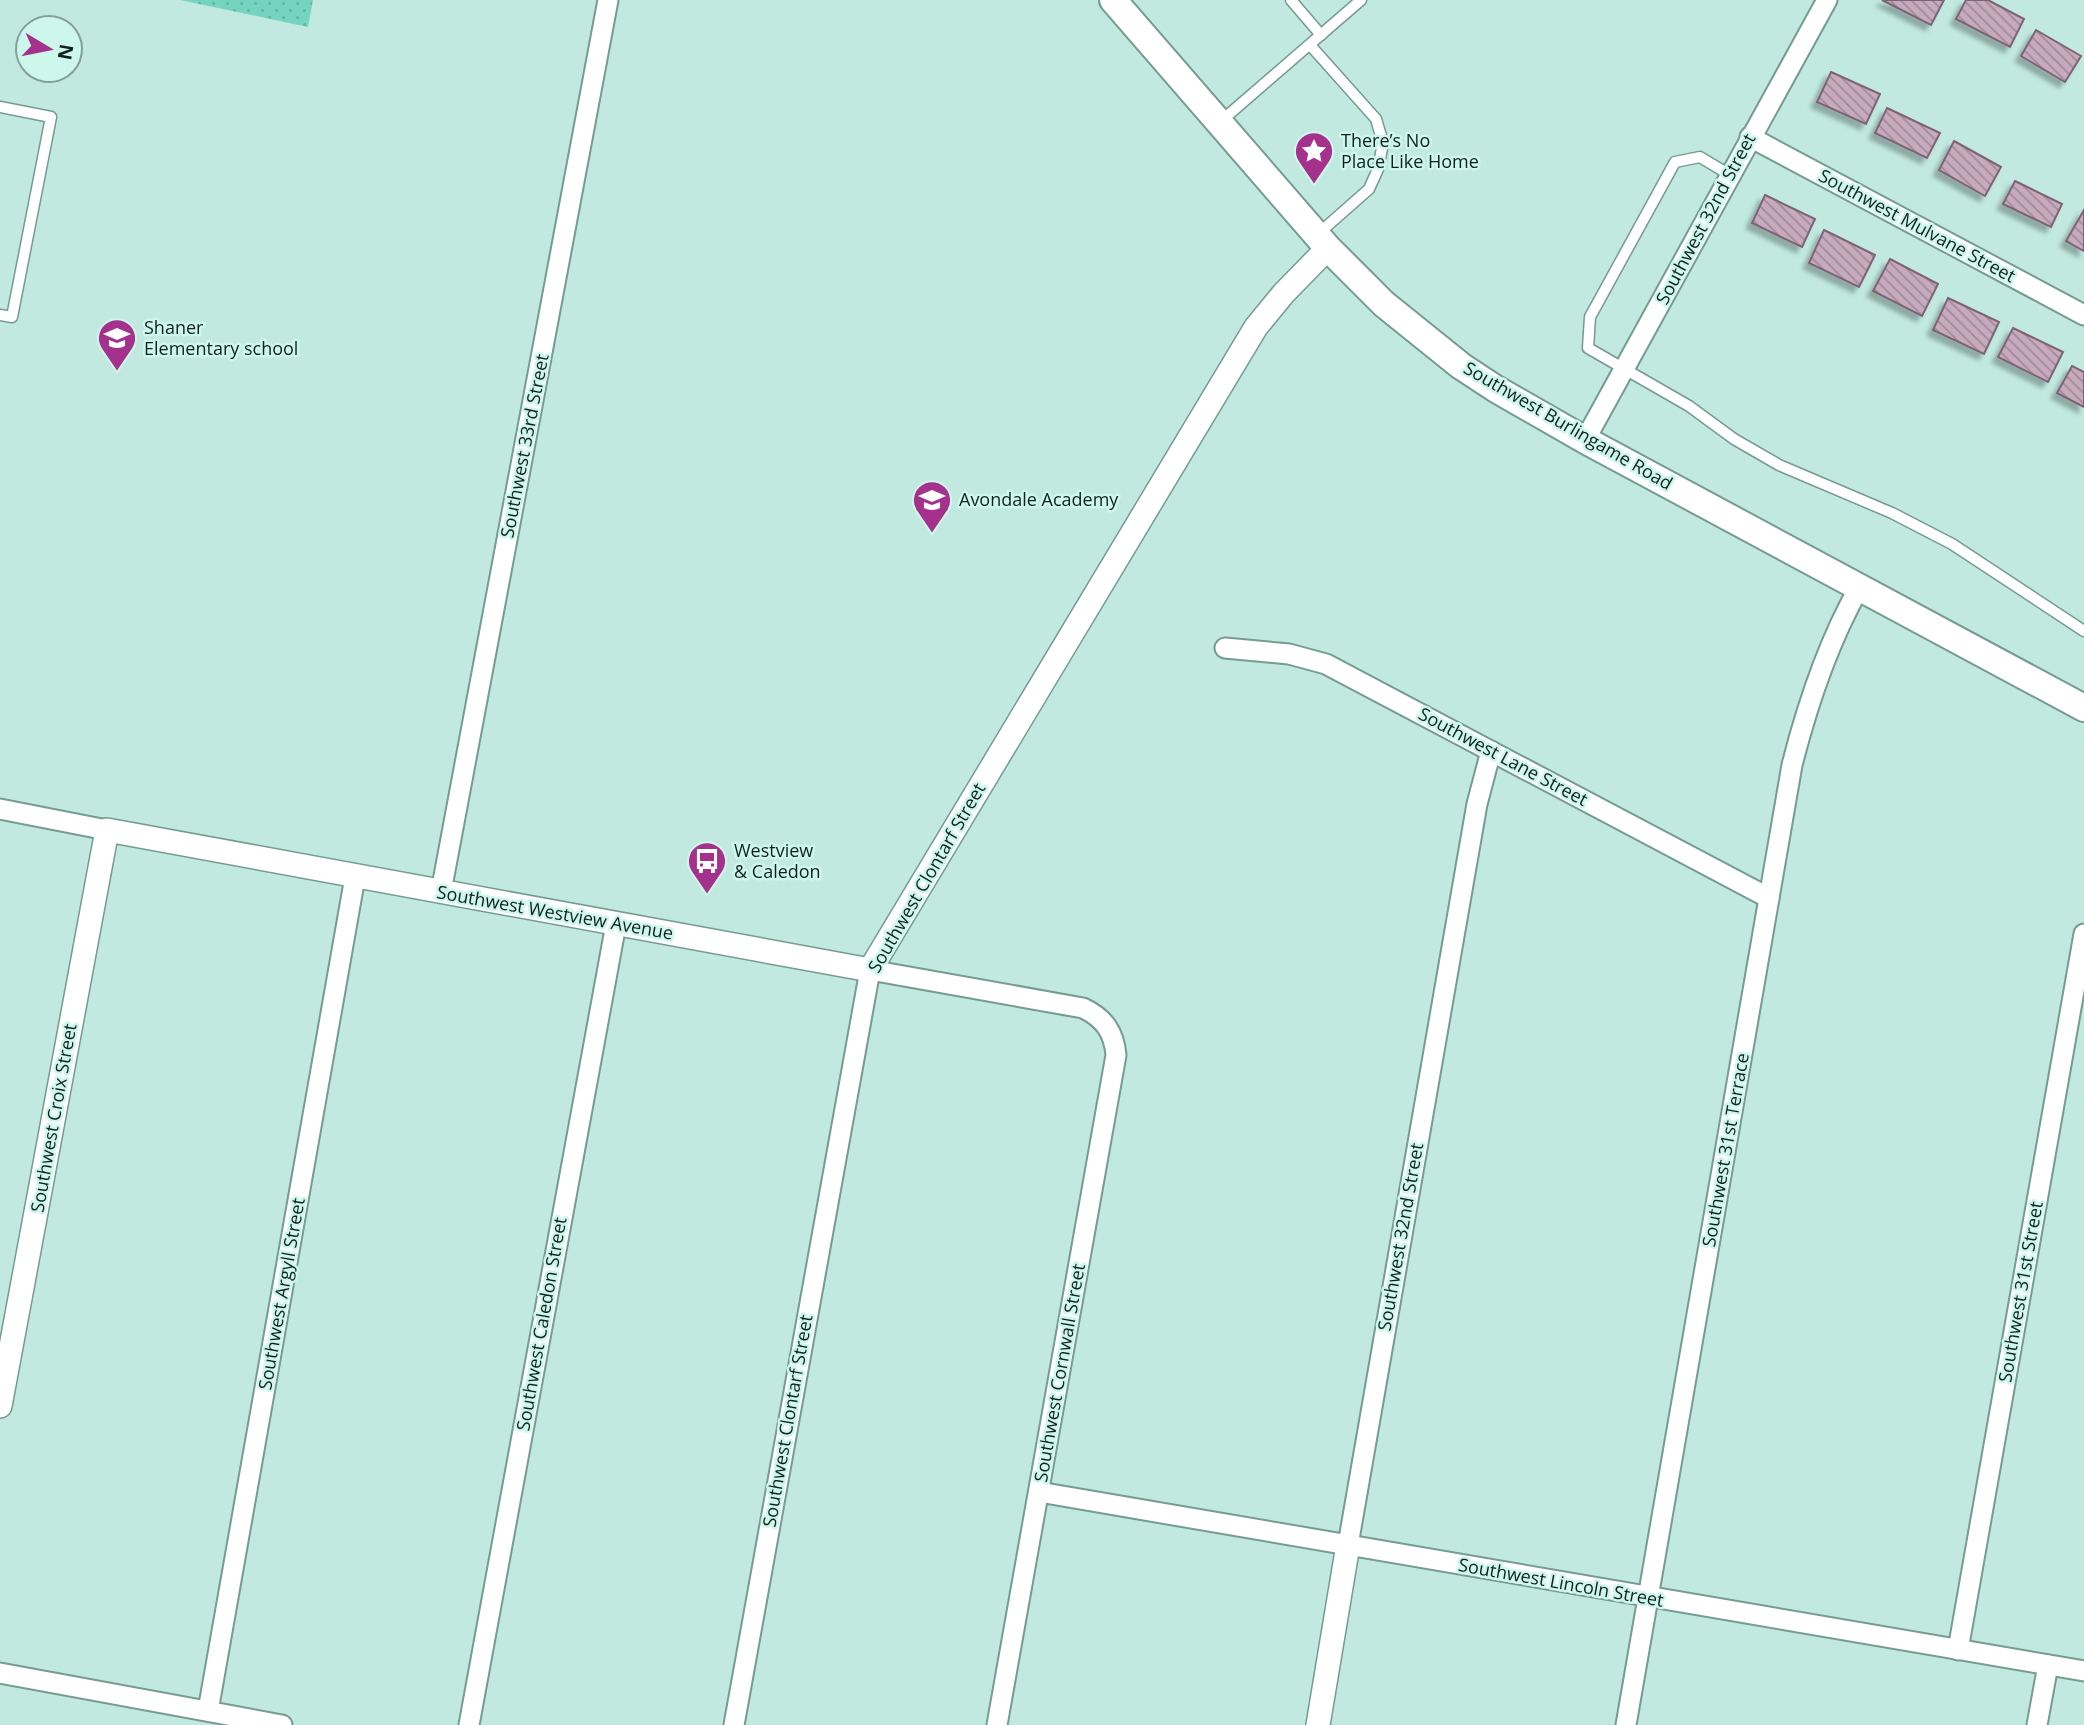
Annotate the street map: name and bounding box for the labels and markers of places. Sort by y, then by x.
place label: There’s No Place Like Home [1341,128,1479,173]
place icon: There’s No Place Like Home [1293,130,1335,185]
place label: Shaner Elementary school [144,315,298,360]
school or university icon: Shaner Elementary school [96,317,138,372]
school or university icon: Avondale Academy [911,479,953,534]
place label: Avondale Academy [959,487,1119,511]
place label: Westview & Caledon [734,838,821,883]
bus stop icon: Westview & Caledon [686,840,728,895]

